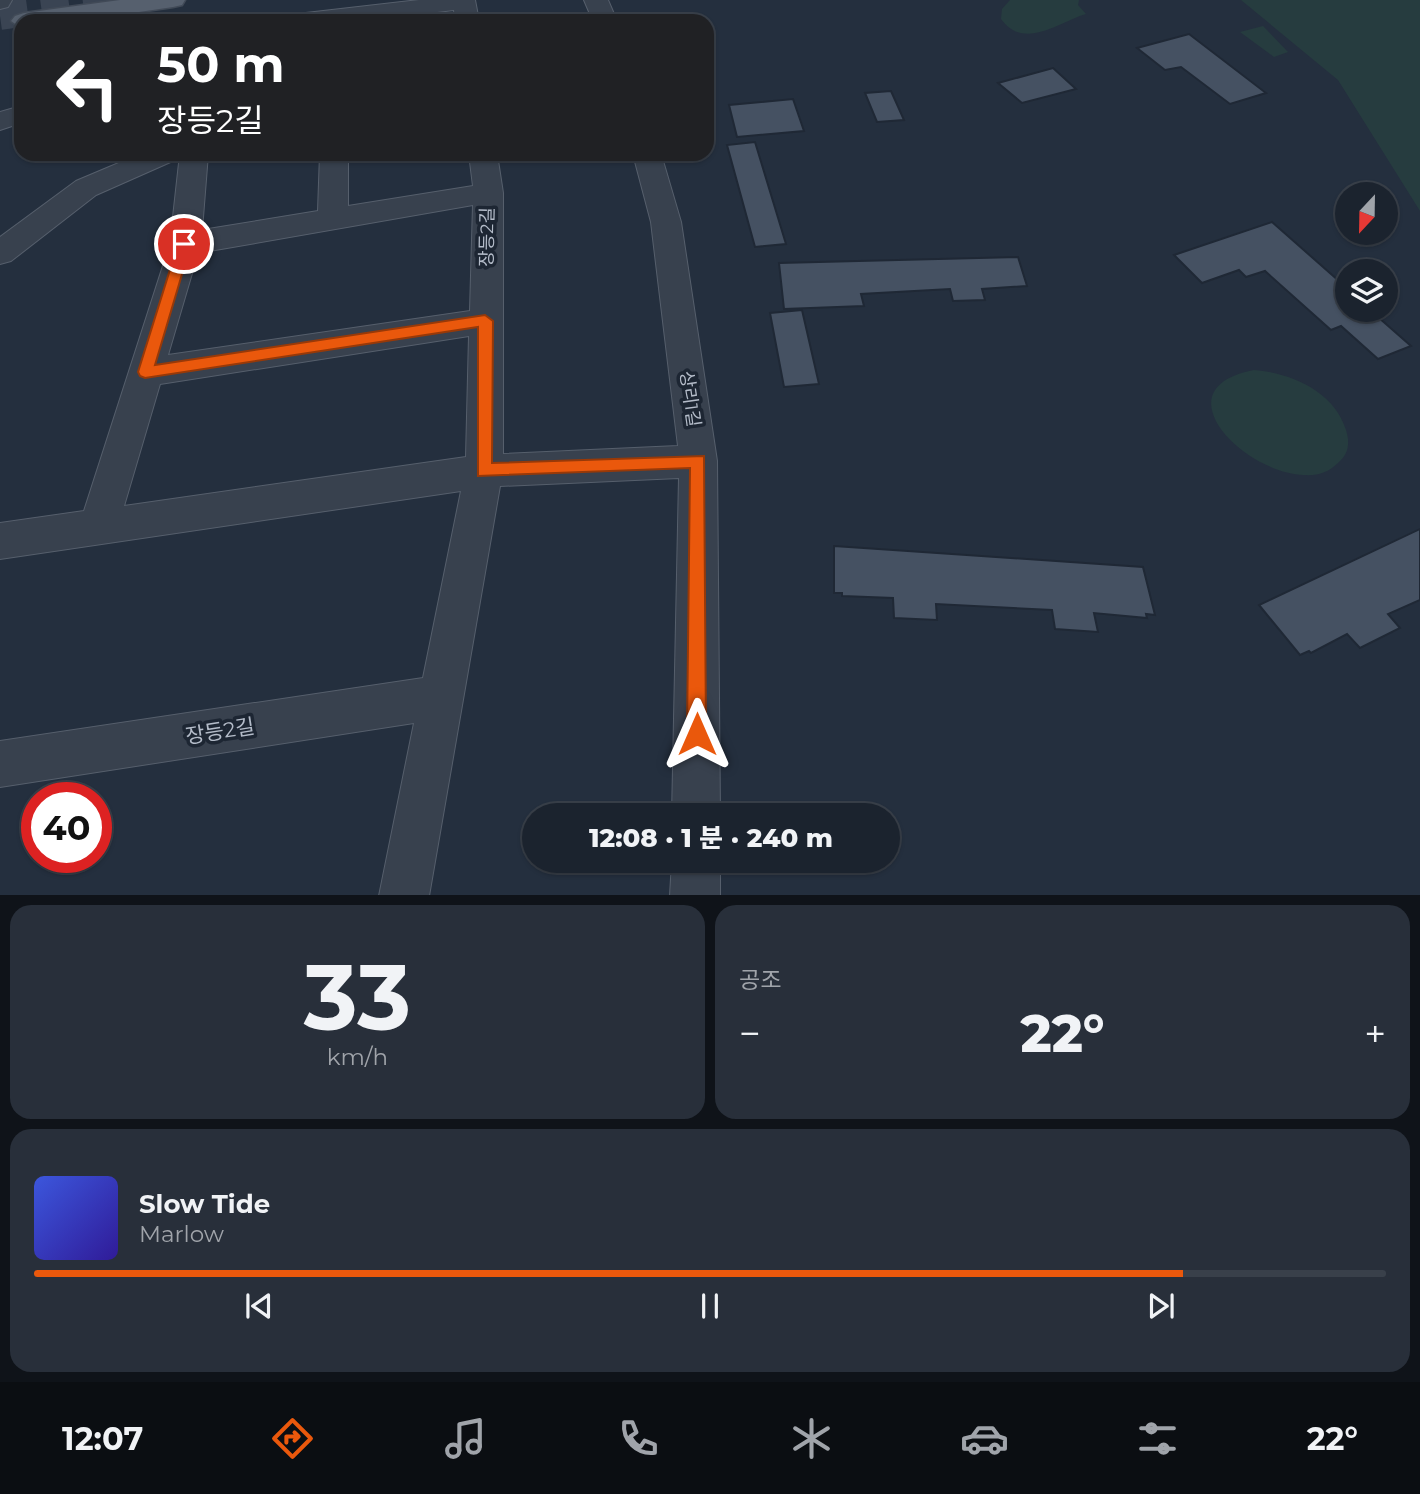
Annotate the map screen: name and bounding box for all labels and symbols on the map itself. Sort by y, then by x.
north arrow [1335,182,1398,245]
street label: 장등2길 [475,207,499,267]
pin [154,214,214,274]
street label: 상리1길 [675,370,705,428]
position arrow [660,697,734,771]
street label: 장등2길 [184,713,256,749]
speed limit sign: 40 [21,782,112,873]

